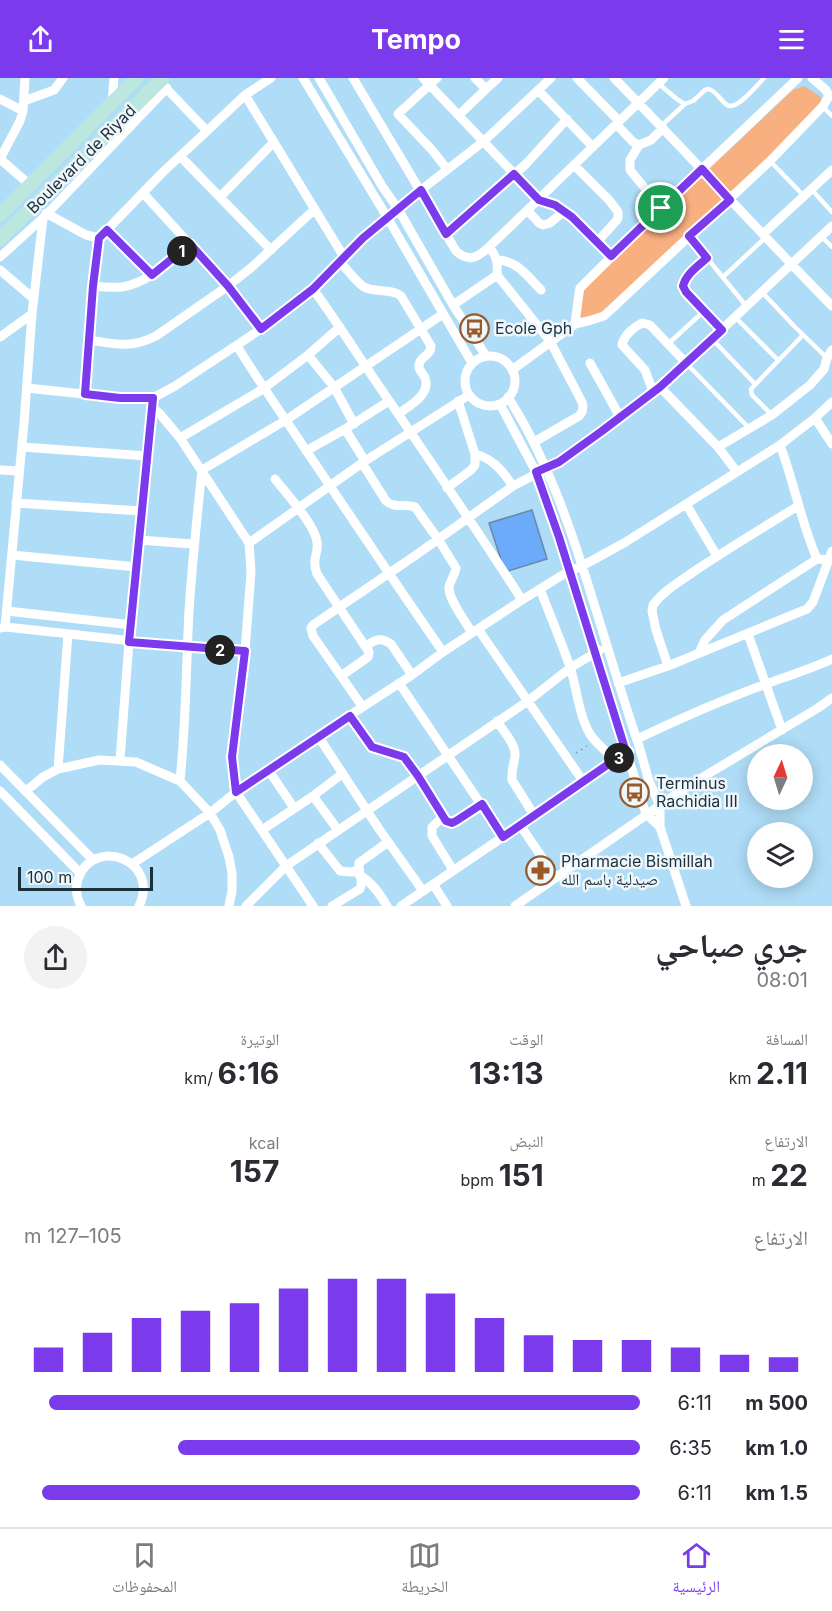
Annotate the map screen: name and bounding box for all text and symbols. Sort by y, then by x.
icon: share [24,23,57,56]
text: Tempo [371,23,461,56]
icon: menu [775,23,808,56]
street label: Boulevard de Riyad [22,100,140,218]
pin [635,182,686,233]
icon: arrive [644,191,677,224]
pin: 1 [167,236,197,266]
text: 1 [179,241,185,261]
bus stop icon: Ecole Gph [458,312,490,344]
place label: Ecole Gph [495,318,572,338]
pin: 2 [205,635,235,665]
text: 2 [215,640,225,660]
pin: 3 [604,743,634,773]
north arrow [747,744,813,810]
map controls [747,744,813,888]
text: 3 [614,748,624,768]
place label: Terminus Rachidia III [656,773,738,811]
bus stop icon: Terminus Rachidia III [619,776,651,808]
button: layers [747,822,813,888]
place label: Pharmacie Bismillah صيدلية باسم الله [561,851,713,890]
pharmacy icon: Pharmacie Bismillah صيدلية باسم الله [524,854,556,886]
scale bar [18,864,153,892]
text: 100 m [27,867,72,887]
text: جري صباحي [655,925,808,965]
button: share [24,926,87,989]
text: 08:01 [756,968,808,992]
text: الوتيرة [240,1029,279,1049]
text: الوقت [509,1029,544,1049]
text: المسافة [766,1029,808,1049]
text: 6:16 [217,1055,279,1091]
text: 13:13 [469,1055,544,1091]
text: 2.11 [756,1055,808,1091]
text: /km [184,1068,217,1088]
text: km [729,1068,756,1088]
text: النبض [510,1131,544,1151]
text: الارتفاع [764,1131,808,1151]
text: kcal [249,1133,279,1153]
text: 157 [230,1153,279,1189]
text: 151 [499,1157,544,1193]
text: 22 [770,1157,808,1193]
text: bpm [461,1170,499,1190]
text: m [752,1170,770,1190]
text: 105–127 m [24,1224,122,1248]
text: الارتفاع [753,1226,808,1250]
text: 6:11 [678,1391,712,1415]
text: 500 m [745,1391,808,1415]
text: 6:35 [669,1436,712,1460]
text: 1.0 km [745,1436,808,1460]
text: 6:11 [678,1481,712,1505]
text: 1.5 km [745,1481,808,1505]
tab: المحفوظات [112,1539,177,1602]
tab: الخريطة [401,1539,448,1602]
tab: الرئيسية [673,1539,720,1602]

